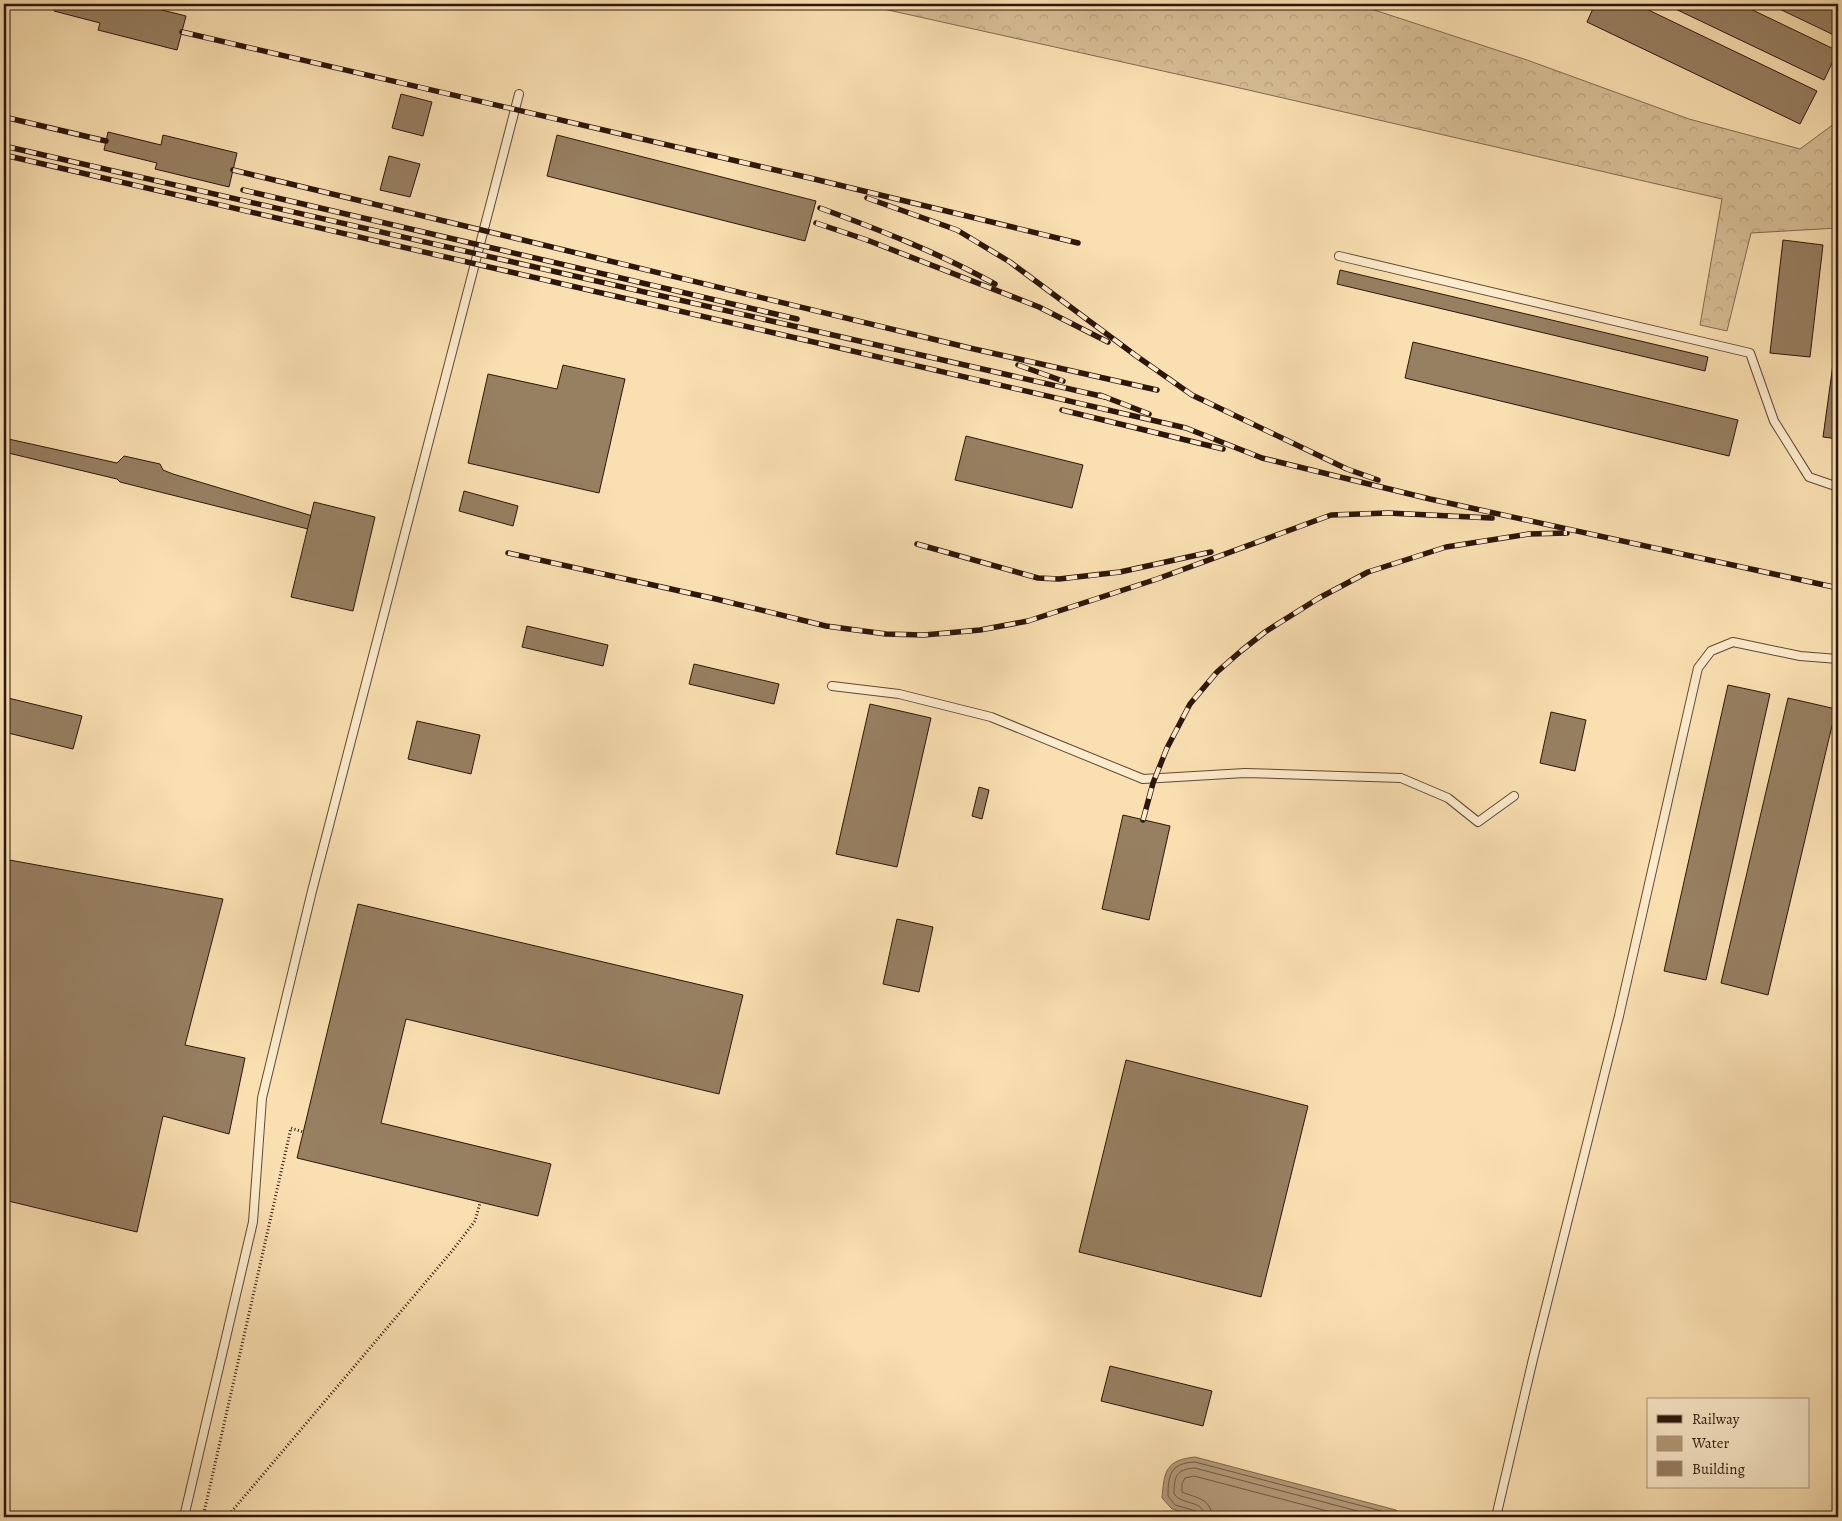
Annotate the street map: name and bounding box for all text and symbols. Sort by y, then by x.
legend [1647,1398,1810,1488]
text: Railway [1692,1409,1740,1429]
text: Water [1691,1433,1729,1453]
text: Building [1692,1459,1745,1479]

